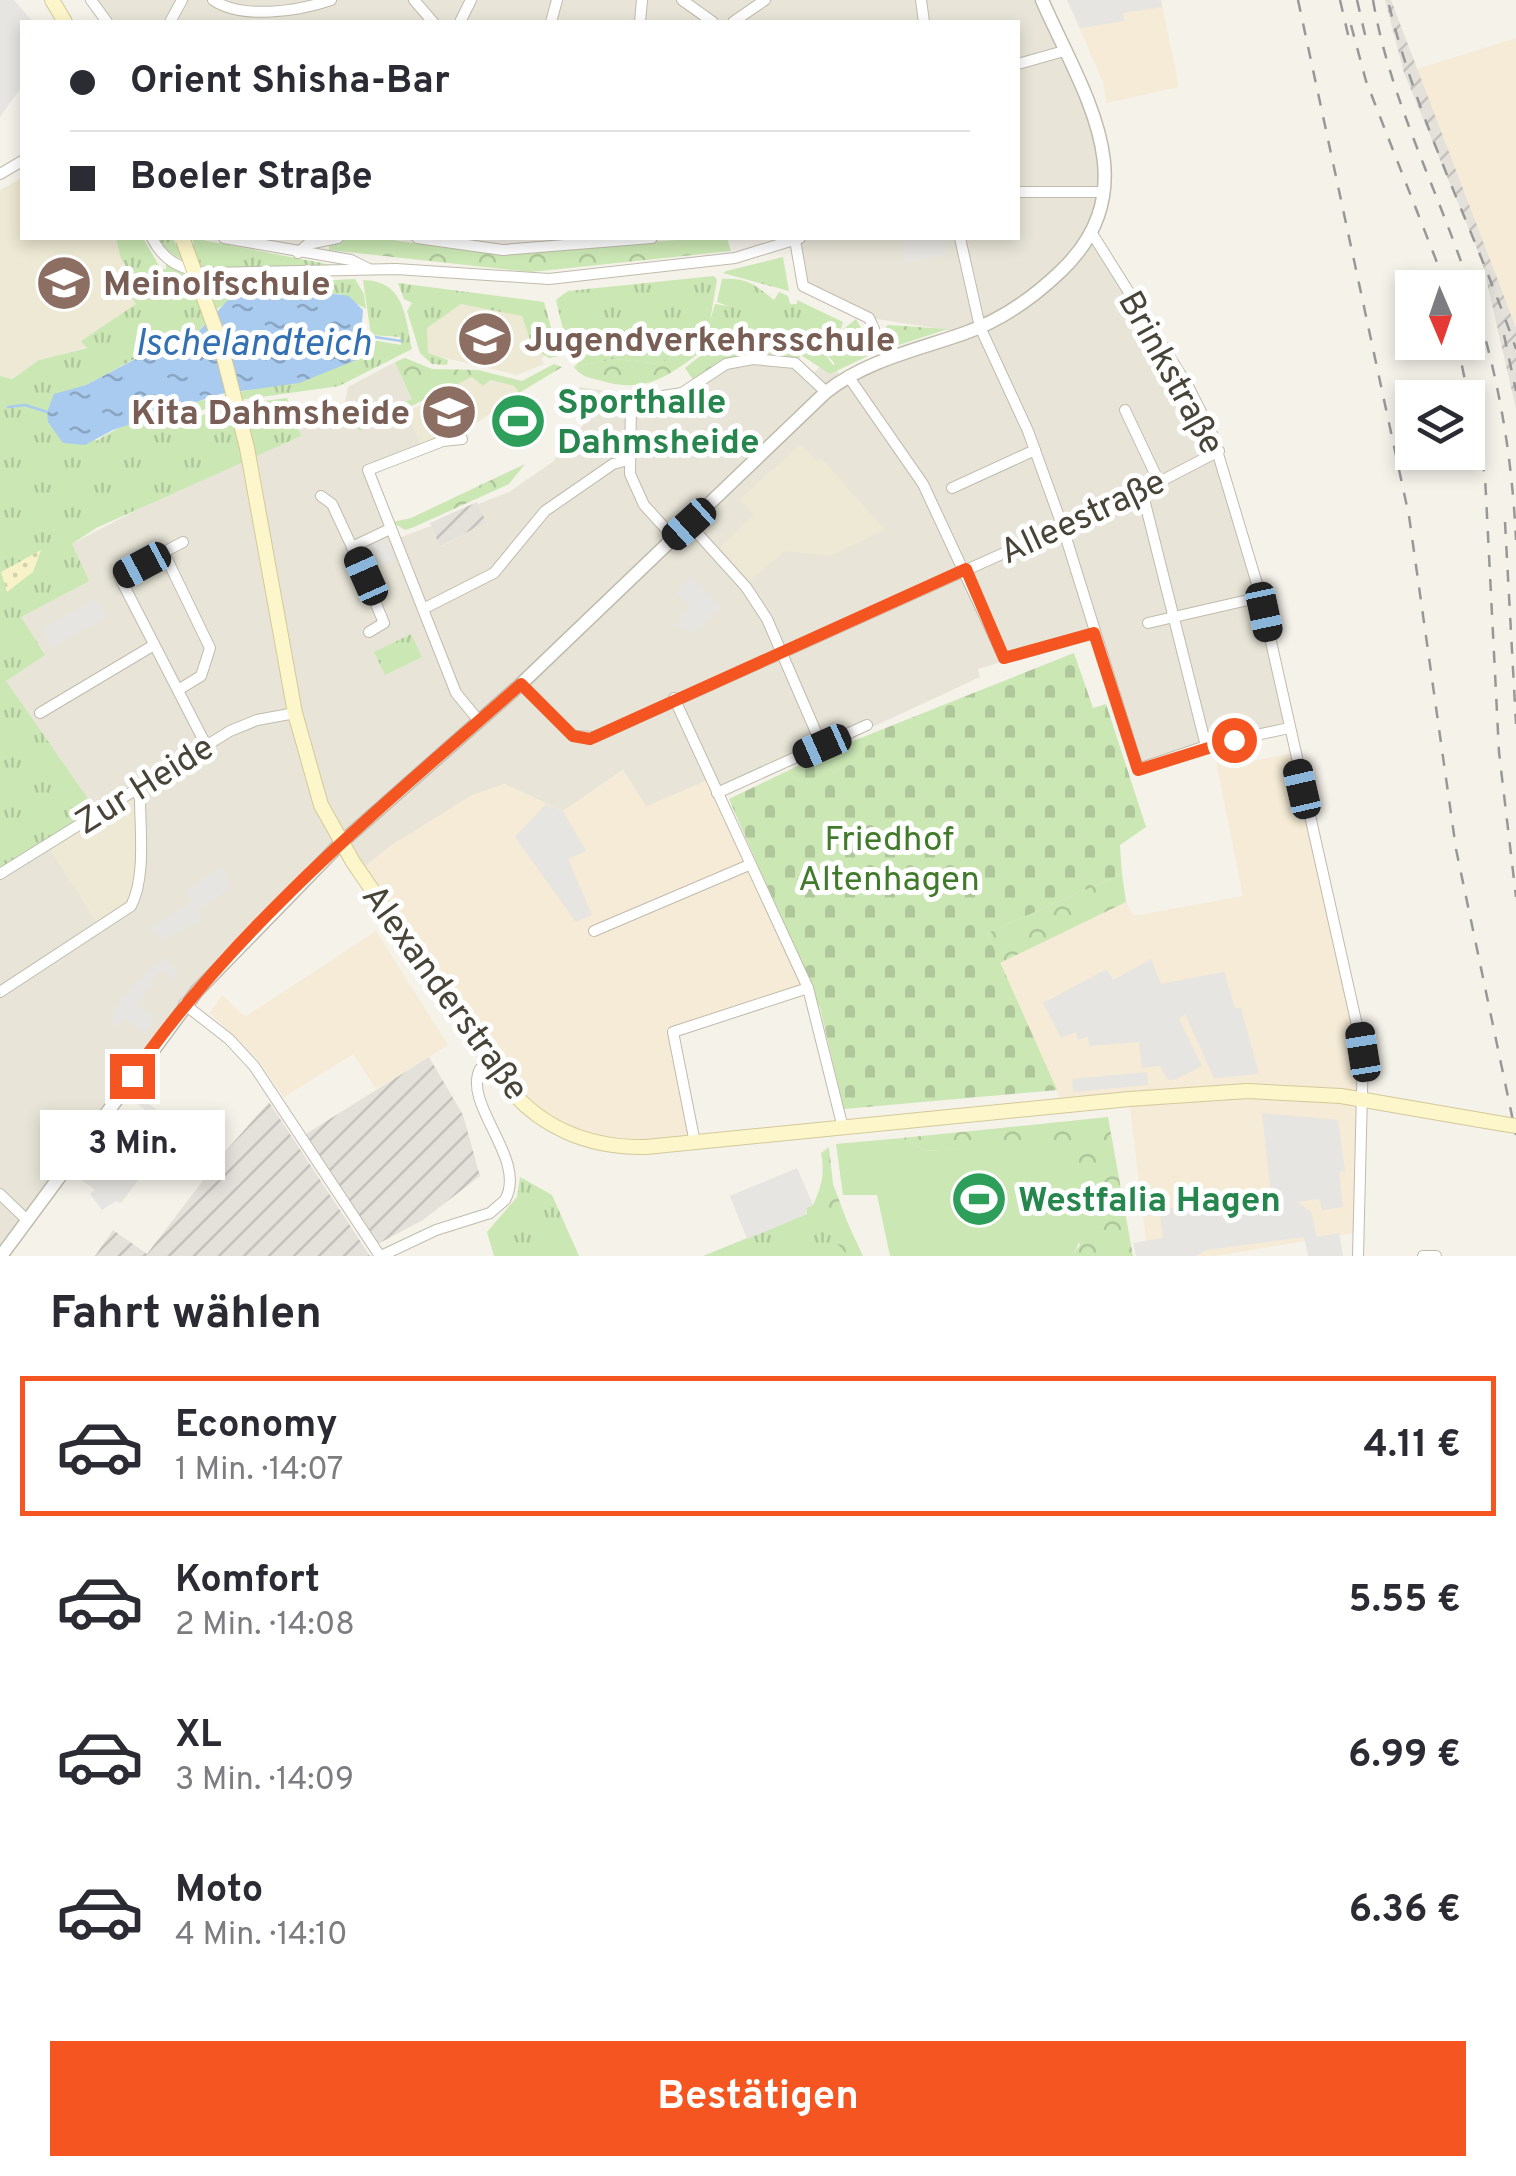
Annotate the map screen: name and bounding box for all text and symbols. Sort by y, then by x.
text: Orient Shisha-Bar [130,58,450,107]
text: Boeler Straße [130,154,373,203]
school or university icon: Meinolfschule [34,253,94,313]
place label: Meinolfschule [103,264,330,308]
north arrow [1395,270,1485,360]
map controls [1395,270,1485,470]
street label: Brinkstraße [1106,284,1232,463]
school or university icon: Jugendverkehrsschule [455,309,515,369]
place label: Jugendverkehrsschule [524,320,895,364]
water label: Ischelandteich [135,321,372,370]
button: layers [1395,380,1485,470]
school or university icon: Kita Dahmsheide [419,382,479,442]
place label: Sporthalle Dahmsheide [557,382,760,466]
sports icon: Sporthalle Dahmsheide [488,391,548,451]
place label: Kita Dahmsheide [131,393,410,437]
street label: Alleestraße [994,461,1173,576]
car [657,493,721,555]
car [108,538,176,592]
car [340,542,392,610]
car [1243,580,1285,644]
route start [1212,718,1257,763]
car [788,720,856,772]
street label: Zur Heide [68,727,223,846]
car [1281,756,1323,822]
park label: Friedhof Altenhagen [798,819,980,903]
street label: Alexanderstraße [350,877,537,1110]
car [1343,1020,1383,1084]
route end [110,1054,155,1099]
callout: 3 Min. [39,1111,224,1181]
text: 3 Min. [88,1125,177,1165]
sports icon: Westfalia Hagen [949,1169,1009,1229]
place label: Westfalia Hagen [1018,1180,1281,1224]
text: Fahrt wählen [50,1287,322,1344]
icon: car [55,1401,145,1491]
text: Economy [175,1402,337,1451]
text: 4.11 € [1363,1422,1461,1471]
text: 1 Min. · 14:07 [175,1451,343,1491]
icon: car [55,1556,145,1646]
text: Komfort [175,1557,320,1606]
text: 5.55 € [1348,1577,1461,1626]
text: 2 Min. · 14:08 [175,1606,355,1646]
icon: car [55,1711,145,1801]
text: XL [175,1712,222,1761]
text: 6.99 € [1348,1732,1461,1781]
text: 3 Min. · 14:09 [175,1761,354,1801]
icon: car [55,1866,145,1956]
text: Moto [175,1867,263,1916]
text: 6.36 € [1349,1887,1461,1936]
text: 4 Min. · 14:10 [175,1916,348,1956]
button: Bestätigen [50,2041,1466,2156]

